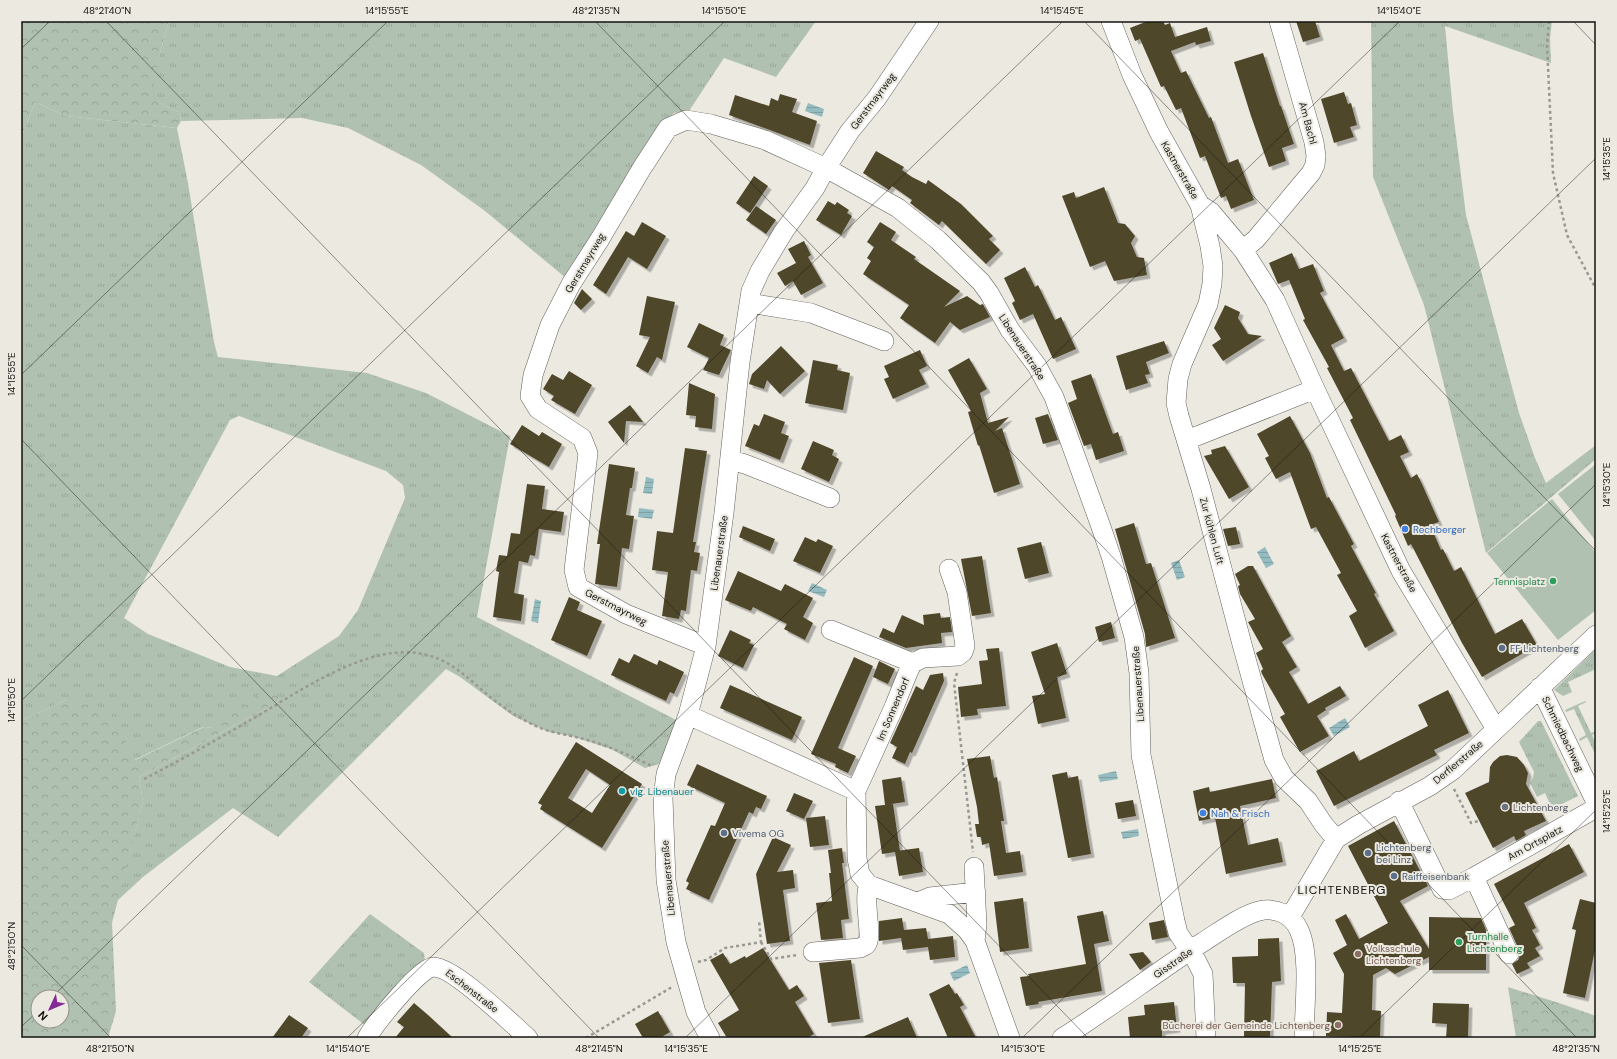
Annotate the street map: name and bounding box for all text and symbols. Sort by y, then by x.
text: 48°21'40"N [83,4,131,17]
text: 14°15'55"E [365,4,409,17]
text: 48°21'35"N [572,4,620,17]
text: 14°15'50"E [702,4,747,17]
text: 14°15'45"E [1040,4,1084,17]
text: 14°15'40"E [1377,4,1421,17]
street label: Gerstmayrweg [847,70,899,132]
street label: Am Bachl [1296,100,1320,146]
text: 14°15'35"E [1600,137,1613,181]
street label: Kastnerstraße [1158,139,1202,202]
street label: Gerstmayrweg [562,230,608,295]
street label: Libenauerstraße [996,312,1048,383]
text: 14°15'55"E [5,352,18,396]
text: 14°15'30"E [1600,462,1613,507]
street label: Zur kühlen Luft [1197,496,1227,566]
street label: Libenauerstraße [707,514,731,591]
place label: Rechberger [1413,523,1466,536]
marker: Rechberger [1400,524,1410,534]
street label: Kastnerstraße [1378,531,1420,595]
place label: Tennisplatz [1493,575,1545,588]
marker: Tennisplatz [1548,576,1558,586]
street label: Gerstmayrweg [583,586,650,628]
place label: FF Lichtenberg [1510,642,1579,655]
marker: FF Lichtenberg [1497,643,1507,653]
street label: Libenauerstraße [1129,645,1147,722]
street label: Im Sonnendorf [874,675,912,743]
text: 14°15'50"E [5,677,18,722]
street label: Schmiedbachweg [1539,694,1587,774]
street label: Derflerstraße [1430,737,1486,787]
place label: vlg. Libenauer [630,785,694,798]
marker: vlg. Libenauer [617,786,627,796]
text: 14°15'25"E [1600,789,1613,833]
place label: Lichtenberg [1513,801,1569,814]
marker: Lichtenberg [1500,802,1510,812]
place label: Nah & Frisch [1211,807,1270,820]
marker: Nah & Frisch [1198,808,1208,818]
street label: Am Ortsplatz [1505,822,1565,863]
place label: Vivema OG [732,827,784,840]
marker: Vivema OG [719,828,729,838]
street label: Libenauerstraße [658,839,678,916]
place label: Lichtenberg bei Linz [1376,841,1432,866]
marker: Lichtenberg bei Linz [1363,848,1373,858]
place label: Raiffeisenbank [1402,870,1469,883]
marker: Raiffeisenbank [1389,871,1399,881]
district label: LICHTENBERG [1298,882,1386,898]
text: 48°21'50"N [5,922,18,970]
place label: Turnhalle Lichtenberg [1467,930,1523,955]
marker: Turnhalle Lichtenberg [1454,937,1464,947]
place label: Volksschule Lichtenberg [1366,942,1422,967]
street label: Gisstraße [1151,945,1195,981]
marker: Volksschule Lichtenberg [1353,949,1363,959]
street label: Eschenstraße [443,966,501,1016]
north arrow [30,989,70,1029]
text: N [35,1008,51,1024]
place label: Bücherei der Gemeinde Lichtenberg [1162,1019,1330,1032]
marker: Bücherei der Gemeinde Lichtenberg [1333,1020,1343,1030]
text: 48°21'50"N [86,1042,134,1055]
text: 14°15'40"E [326,1042,370,1055]
text: 48°21'45"N [575,1042,623,1055]
text: 14°15'35"E [664,1042,708,1055]
text: 14°15'30"E [1001,1042,1046,1055]
text: 14°15'25"E [1338,1042,1382,1055]
text: 48°21'35"N [1552,1042,1600,1055]

